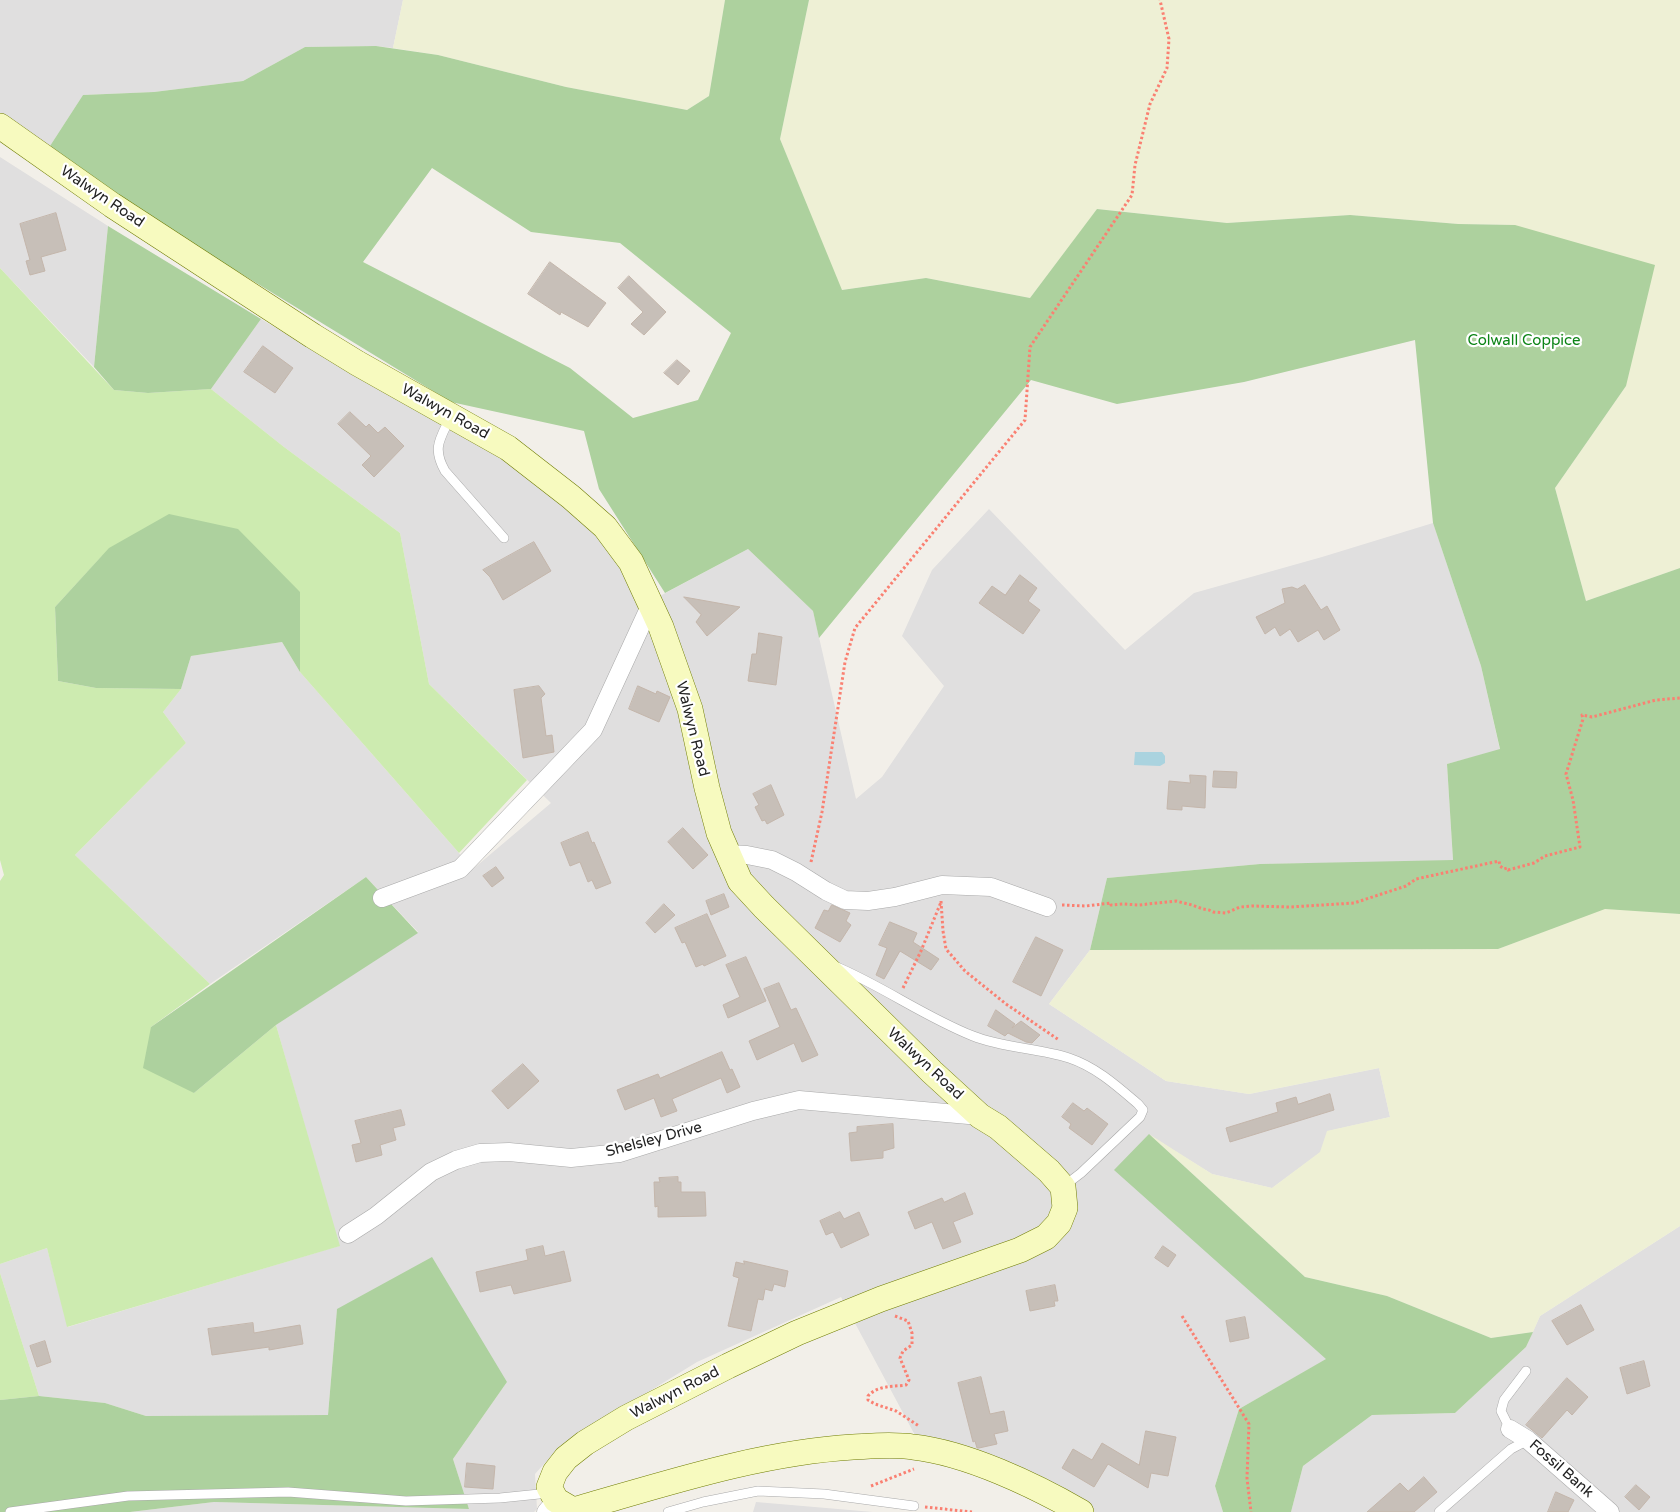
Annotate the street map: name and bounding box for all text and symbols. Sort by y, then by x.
street label: Walwyn Road [57,162,147,232]
park label: Colwall Coppice [1467,332,1581,350]
street label: Walwyn Road [398,381,492,443]
street label: Walwyn Road [671,680,713,778]
street label: Walwyn Road [883,1024,967,1104]
street label: Shelsley Drive [604,1119,704,1161]
street label: Walwyn Road [628,1363,722,1423]
street label: Fossil Bank [1525,1436,1597,1502]

